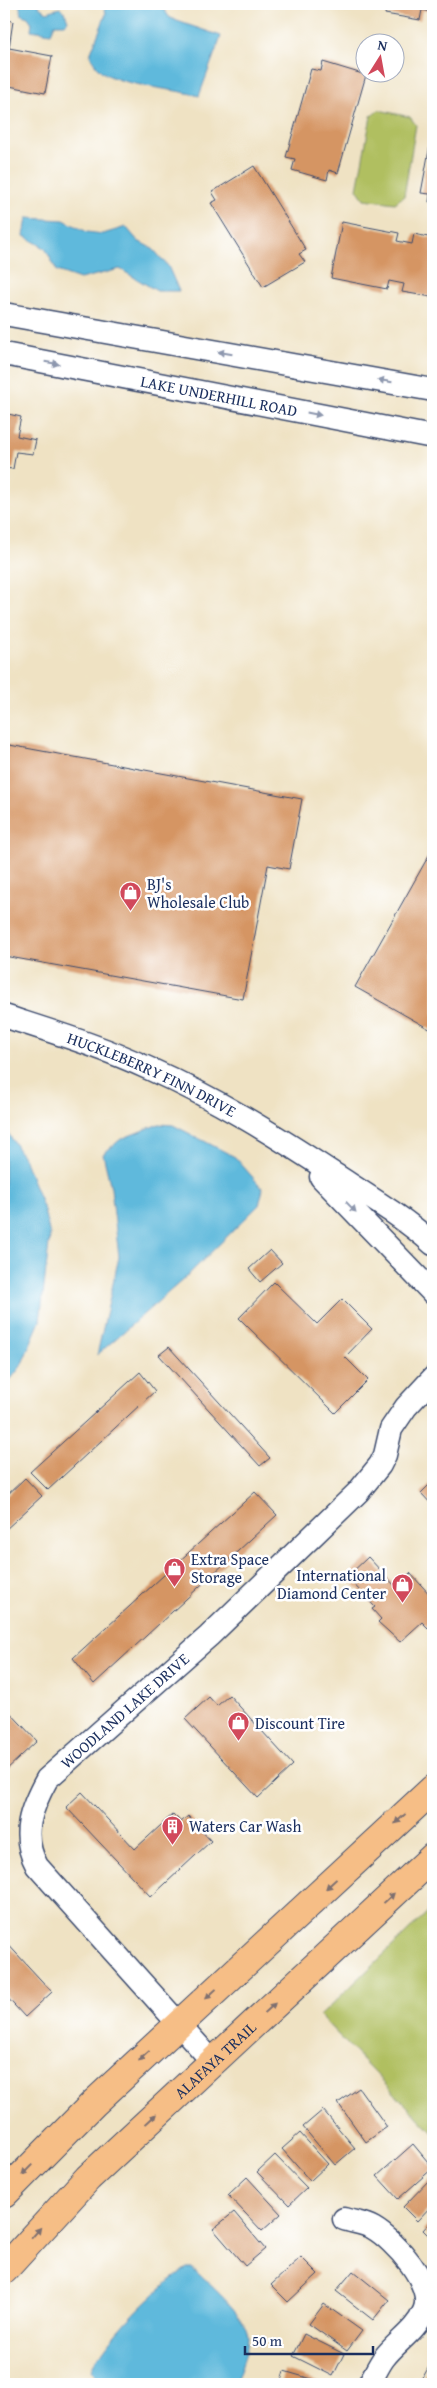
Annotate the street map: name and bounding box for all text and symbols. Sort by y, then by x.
north arrow [354,32,404,82]
text: N [376,35,390,56]
one-way arrow [217,349,233,357]
one-way arrow [44,359,60,367]
street label: LAKE UNDERHILL ROAD [139,369,300,423]
one-way arrow [377,377,393,385]
one-way arrow [307,410,322,418]
place label: BJ's Wholesale Club [147,872,249,914]
shop icon: BJ's Wholesale Club [119,881,143,912]
street label: HUCKLEBERRY FINN DRIVE [64,1025,241,1123]
one-way arrow [345,1201,357,1213]
place label: Extra Space Storage [191,1547,269,1589]
shop icon: Extra Space Storage [163,1556,187,1587]
place label: International Diamond Center [277,1563,387,1605]
shop icon: International Diamond Center [390,1572,414,1603]
street label: WOODLAND LAKE DRIVE [55,1647,194,1774]
shop icon: Discount Tire [227,1711,251,1742]
place label: Discount Tire [255,1711,345,1735]
one-way arrow [394,1813,406,1825]
building icon: Waters Car Wash [161,1814,185,1845]
place label: Waters Car Wash [189,1814,301,1838]
one-way arrow [324,1878,337,1889]
one-way arrow [383,1892,395,1904]
one-way arrow [206,1988,218,2000]
one-way arrow [264,2002,276,2014]
street label: ALAFAYA TRAIL [169,2015,261,2104]
one-way arrow [138,2050,150,2062]
one-way arrow [145,2113,157,2125]
one-way arrow [21,2163,33,2175]
one-way arrow [30,2227,41,2240]
scale bar [245,2323,372,2355]
text: 50 m [252,2330,283,2351]

